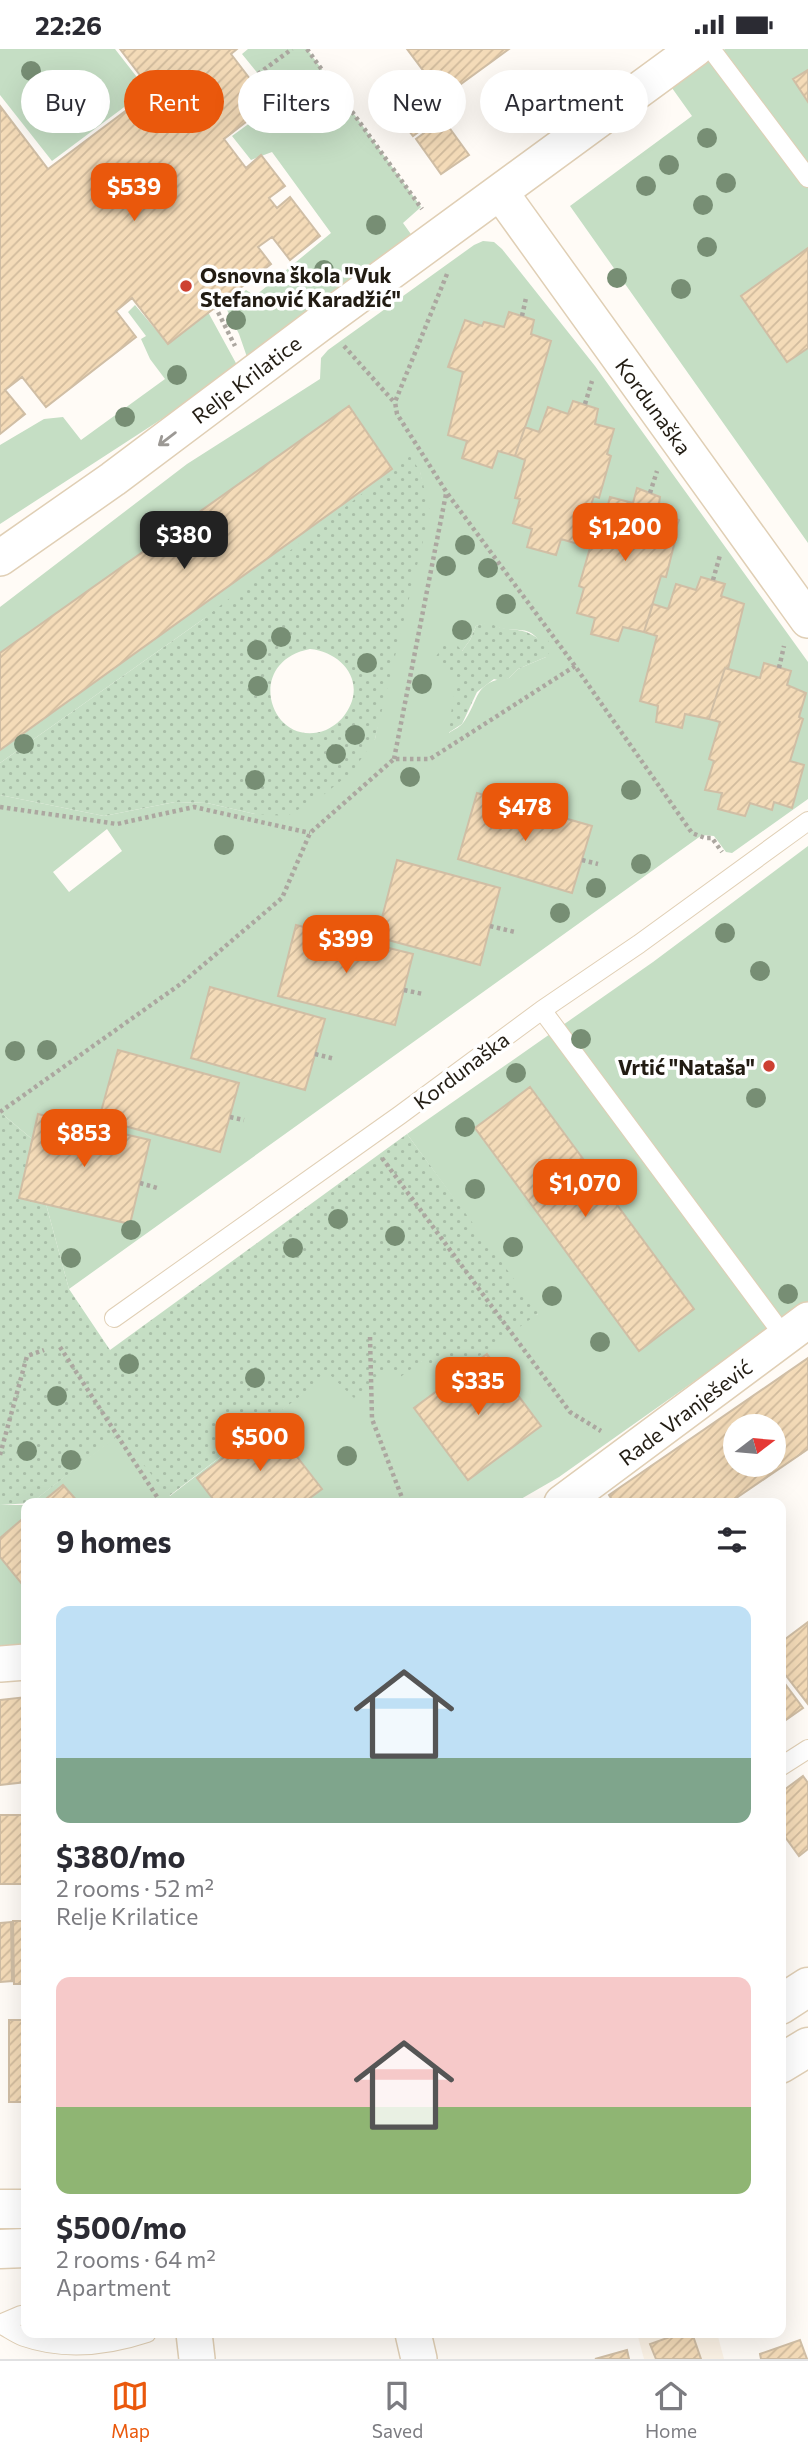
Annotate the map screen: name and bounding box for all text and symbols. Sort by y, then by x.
text: 22:26 [35,9,102,40]
chip: Buy [21,70,110,133]
chip: Rent [124,70,224,133]
chip: Filters [238,70,354,133]
chip: New [368,70,466,133]
chip: Apartment [480,70,648,133]
pin: $539 [93,163,175,223]
text: $539 [107,172,161,200]
place label: Osnovna škola "Vuk Stefanović Karadžić" [200,262,401,311]
marker: Osnovna škola "Vuk Stefanović Karadžić" [178,278,194,294]
street label: Relje Krilatice [187,330,305,428]
street label: Kordunaška [611,353,697,459]
one-way arrow [158,431,176,446]
pin: $1,200 [568,503,682,563]
pin: $380 [143,511,225,571]
text: $1,200 [589,512,661,540]
text: $380 [156,520,212,548]
pin: $478 [484,783,566,843]
text: $478 [498,792,552,820]
pin: $399 [305,915,387,975]
text: $399 [319,924,374,952]
street label: Kordunaška [408,1026,514,1114]
place label: Vrtić "Nataša" [618,1054,755,1079]
marker: Vrtić "Nataša" [761,1058,777,1074]
pin: $853 [43,1109,125,1169]
text: $853 [57,1118,111,1146]
pin: $1,070 [528,1159,642,1219]
text: $1,070 [549,1168,621,1196]
street label: Rade Vranješević [614,1354,756,1470]
pin: $335 [437,1357,519,1417]
text: $335 [451,1366,505,1394]
pin: $500 [219,1413,301,1473]
north arrow [723,1414,786,1477]
map controls [723,1414,786,1477]
text: $500 [231,1422,289,1450]
icon: filters [713,1521,751,1559]
text: 9 homes [56,1522,171,1559]
icon: home [341,1651,467,1777]
text: $380/mo [56,1837,185,1874]
text: 2 rooms · 52 m² [56,1874,214,1902]
text: Relje Krilatice [56,1902,198,1930]
icon: home [341,2022,467,2148]
text: $500/mo [56,2208,187,2245]
text: 2 rooms · 64 m² [56,2245,216,2273]
text: Apartment [56,2273,171,2301]
tab: Map [111,2377,150,2442]
tab: Saved [372,2377,423,2442]
tab: Home [645,2377,697,2442]

